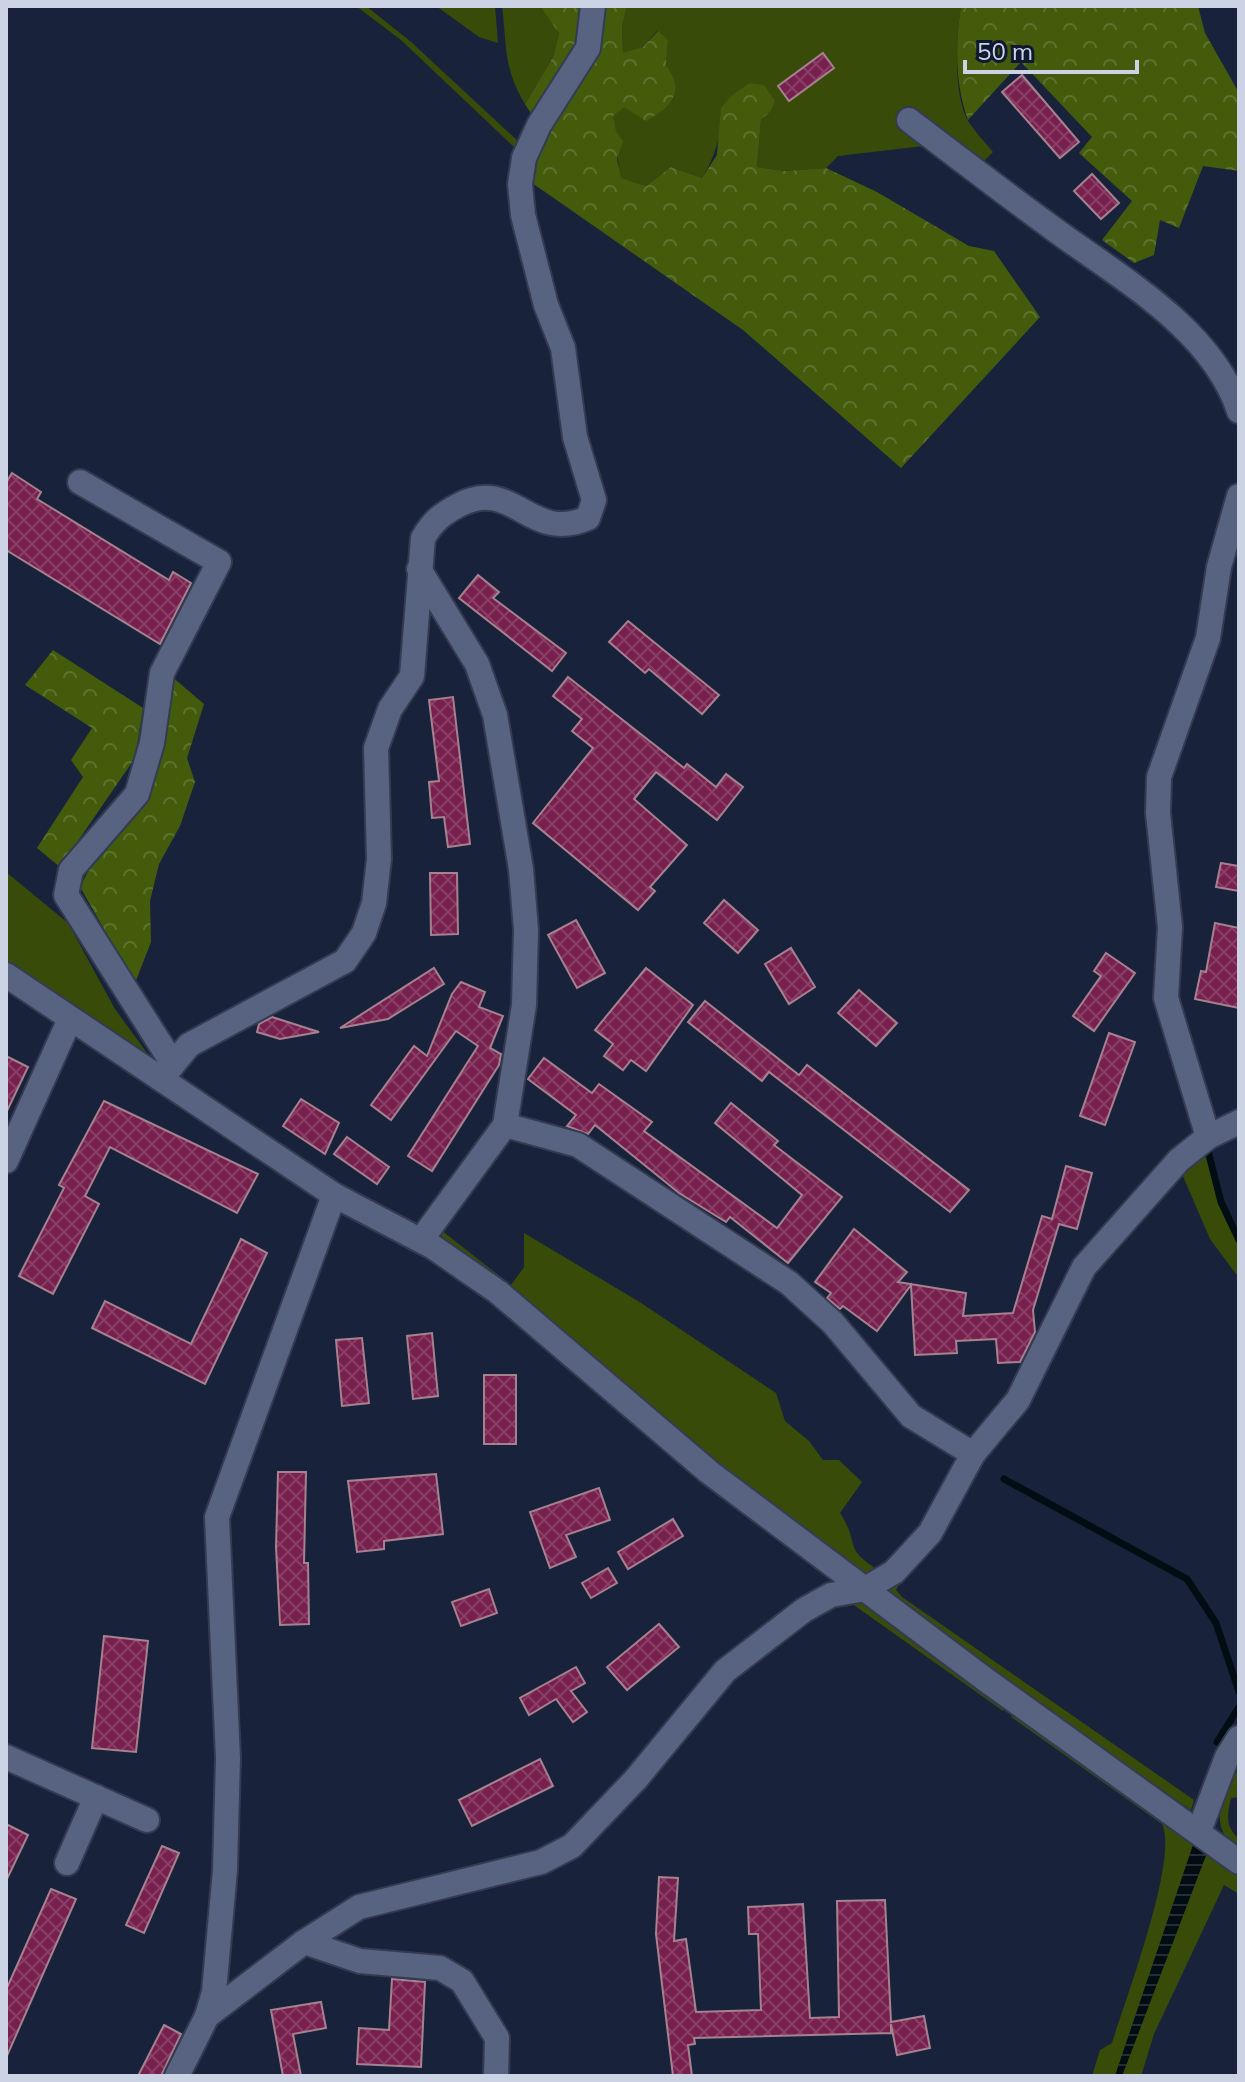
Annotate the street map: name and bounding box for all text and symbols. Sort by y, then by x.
scale bar [965,24,1137,74]
text: 50 m [977,36,1033,66]

